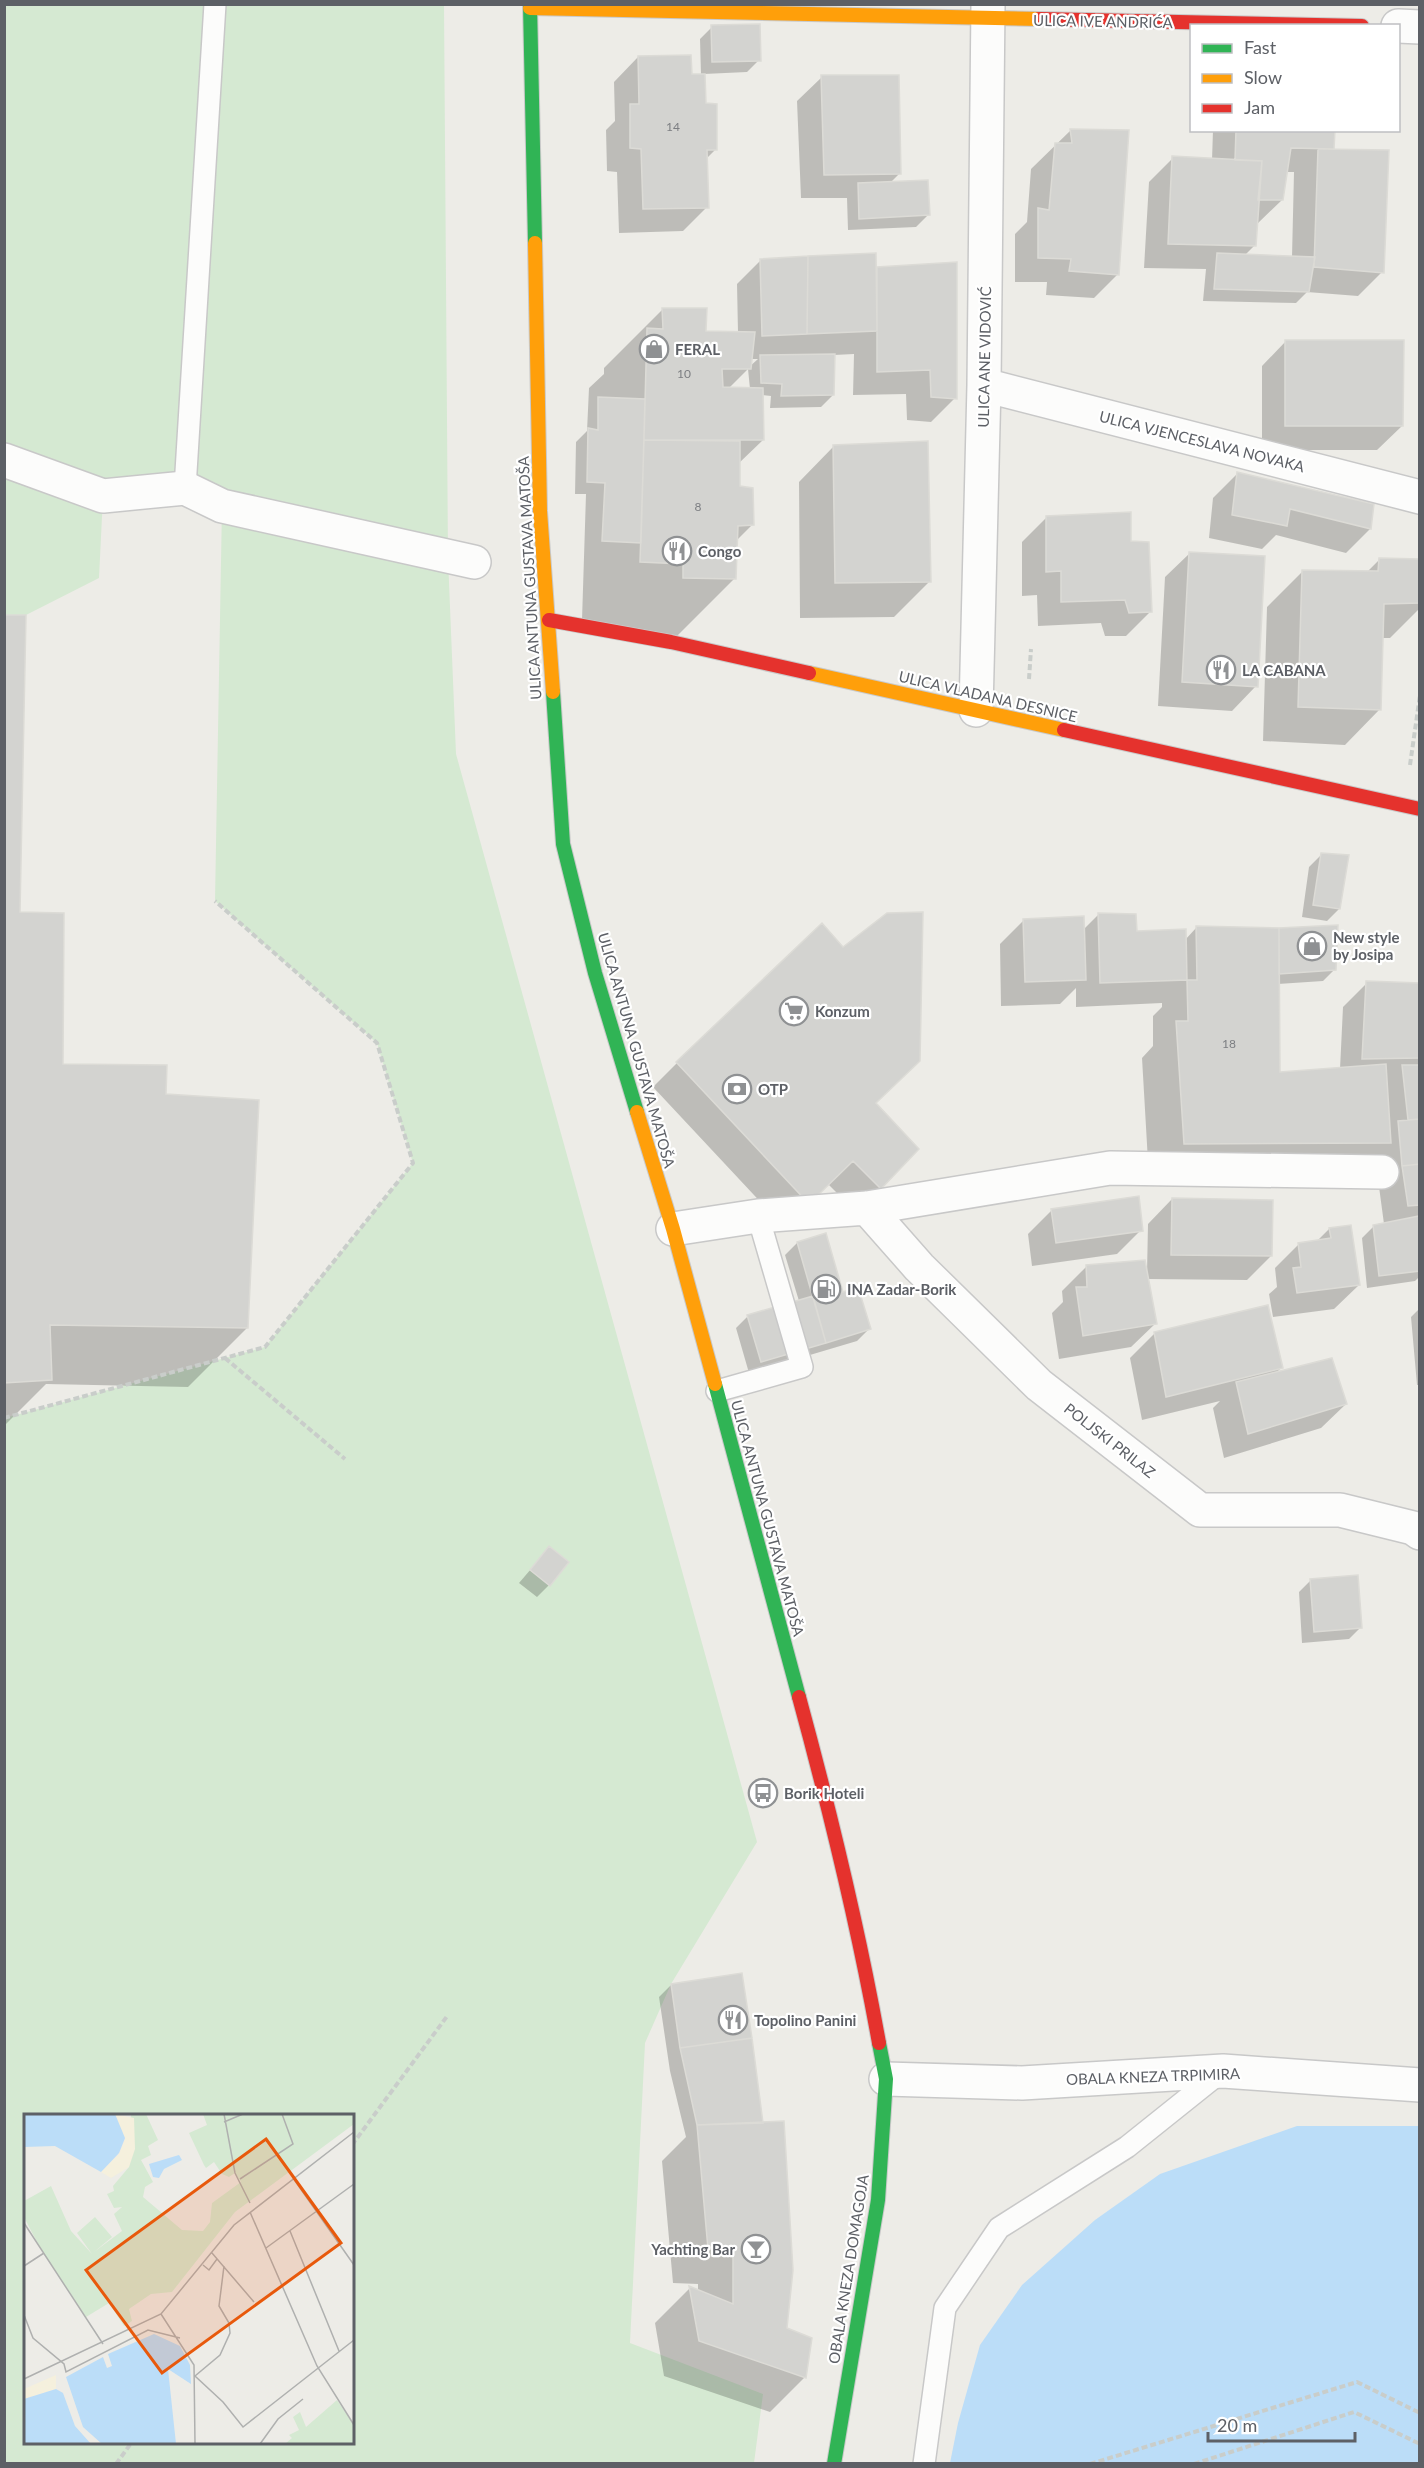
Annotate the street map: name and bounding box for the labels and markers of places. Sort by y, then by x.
shop icon: FERAL [638,333,670,365]
place label: FERAL [675,340,720,358]
restaurant icon: Congo [661,535,693,567]
place label: Congo [698,542,742,560]
restaurant icon: LA CABANA [1205,654,1237,686]
place label: LA CABANA [1242,661,1326,679]
place label: New style by Josipa [1333,928,1399,963]
shop icon: New style by Josipa [1296,930,1328,962]
supermarket icon: Konzum [778,995,810,1027]
place label: Konzum [815,1002,870,1020]
bank icon: OTP [721,1073,753,1105]
place label: OTP [758,1080,788,1098]
fuel station icon: INA Zadar-Borik [810,1273,842,1305]
place label: INA Zadar-Borik [847,1280,957,1298]
bus stop icon: Borik Hoteli [747,1777,779,1809]
place label: Borik Hoteli [784,1784,865,1802]
restaurant icon: Topolino Panini [717,2004,749,2036]
place label: Topolino Panini [754,2011,857,2029]
bar icon: Yachting Bar [740,2233,772,2265]
place label: Yachting Bar [650,2240,735,2258]

